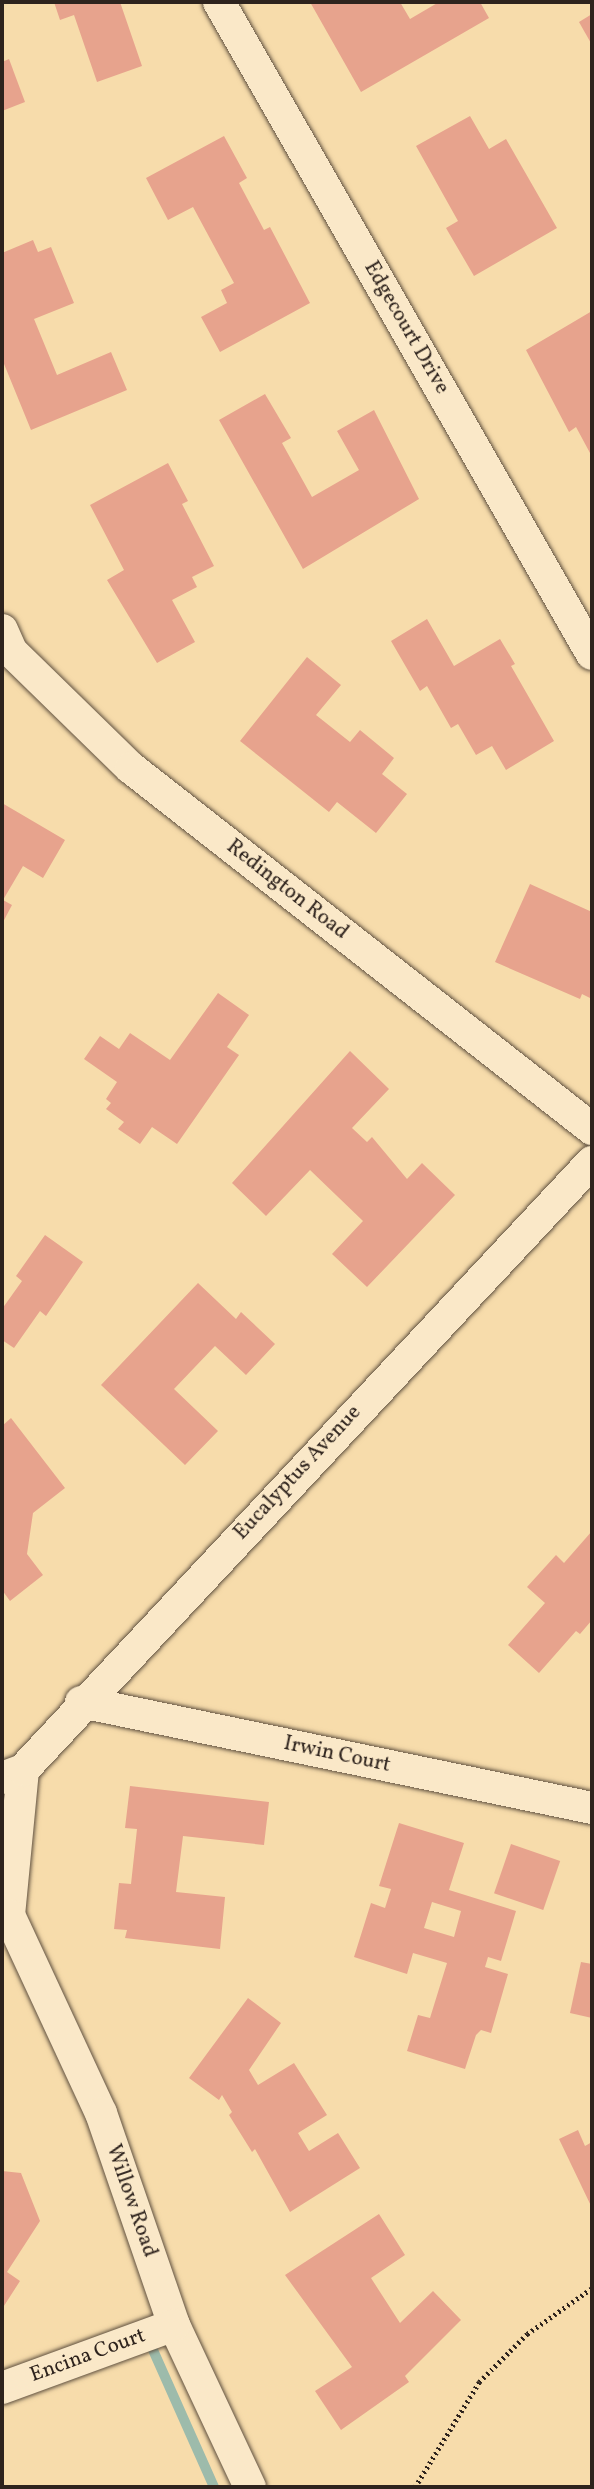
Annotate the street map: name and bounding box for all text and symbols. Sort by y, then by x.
street label: Edgecourt Drive [358,257,454,399]
street label: Redington Road [221,835,353,945]
street label: Eucalyptus Avenue [229,1400,367,1546]
street label: Irwin Court [281,1731,393,1779]
street label: Willow Road [100,2141,162,2261]
street label: Encina Court [27,2323,149,2389]

